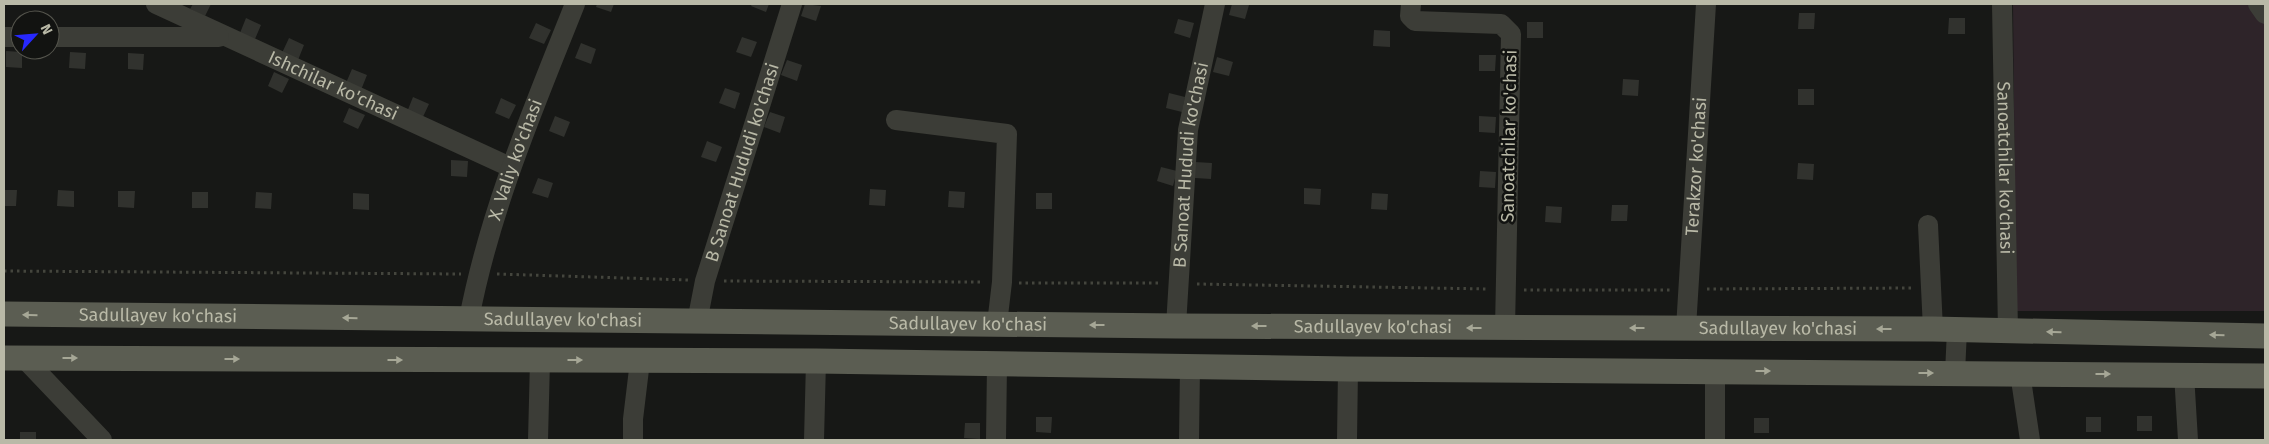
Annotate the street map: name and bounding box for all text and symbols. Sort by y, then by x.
north arrow [10,10,60,60]
text: N [37,22,56,37]
street label: Ishchilar ko'chasi [265,46,402,125]
street label: Sanoatchilar ko'chasi [1496,49,1522,223]
street label: B Sanoat Hududi ko'chasi [701,60,784,265]
street label: B Sanoat Hududi ko'chasi [1169,60,1213,268]
street label: Sanoatchilar ko'chasi [1992,81,2018,255]
street label: X. Valiy ko'chasi [484,96,547,223]
street label: Terakzor ko'chasi [1681,96,1711,236]
street label: Sadullayev ko'chasi [79,304,237,327]
street label: Sadullayev ko'chasi [484,308,642,332]
one-way arrow [22,311,38,319]
street label: Sadullayev ko'chasi [889,312,1047,336]
one-way arrow [342,314,358,322]
street label: Sadullayev ko'chasi [1294,315,1452,338]
street label: Sadullayev ko'chasi [1699,317,1857,340]
one-way arrow [1089,321,1105,329]
one-way arrow [1251,322,1267,330]
one-way arrow [1466,324,1482,332]
one-way arrow [1629,324,1645,332]
one-way arrow [1876,325,1892,333]
one-way arrow [2046,328,2062,336]
one-way arrow [2208,331,2224,339]
one-way arrow [62,354,78,362]
one-way arrow [225,355,241,363]
one-way arrow [387,356,403,364]
one-way arrow [567,356,583,364]
one-way arrow [1756,367,1772,375]
one-way arrow [1918,369,1934,377]
one-way arrow [2096,370,2112,378]

